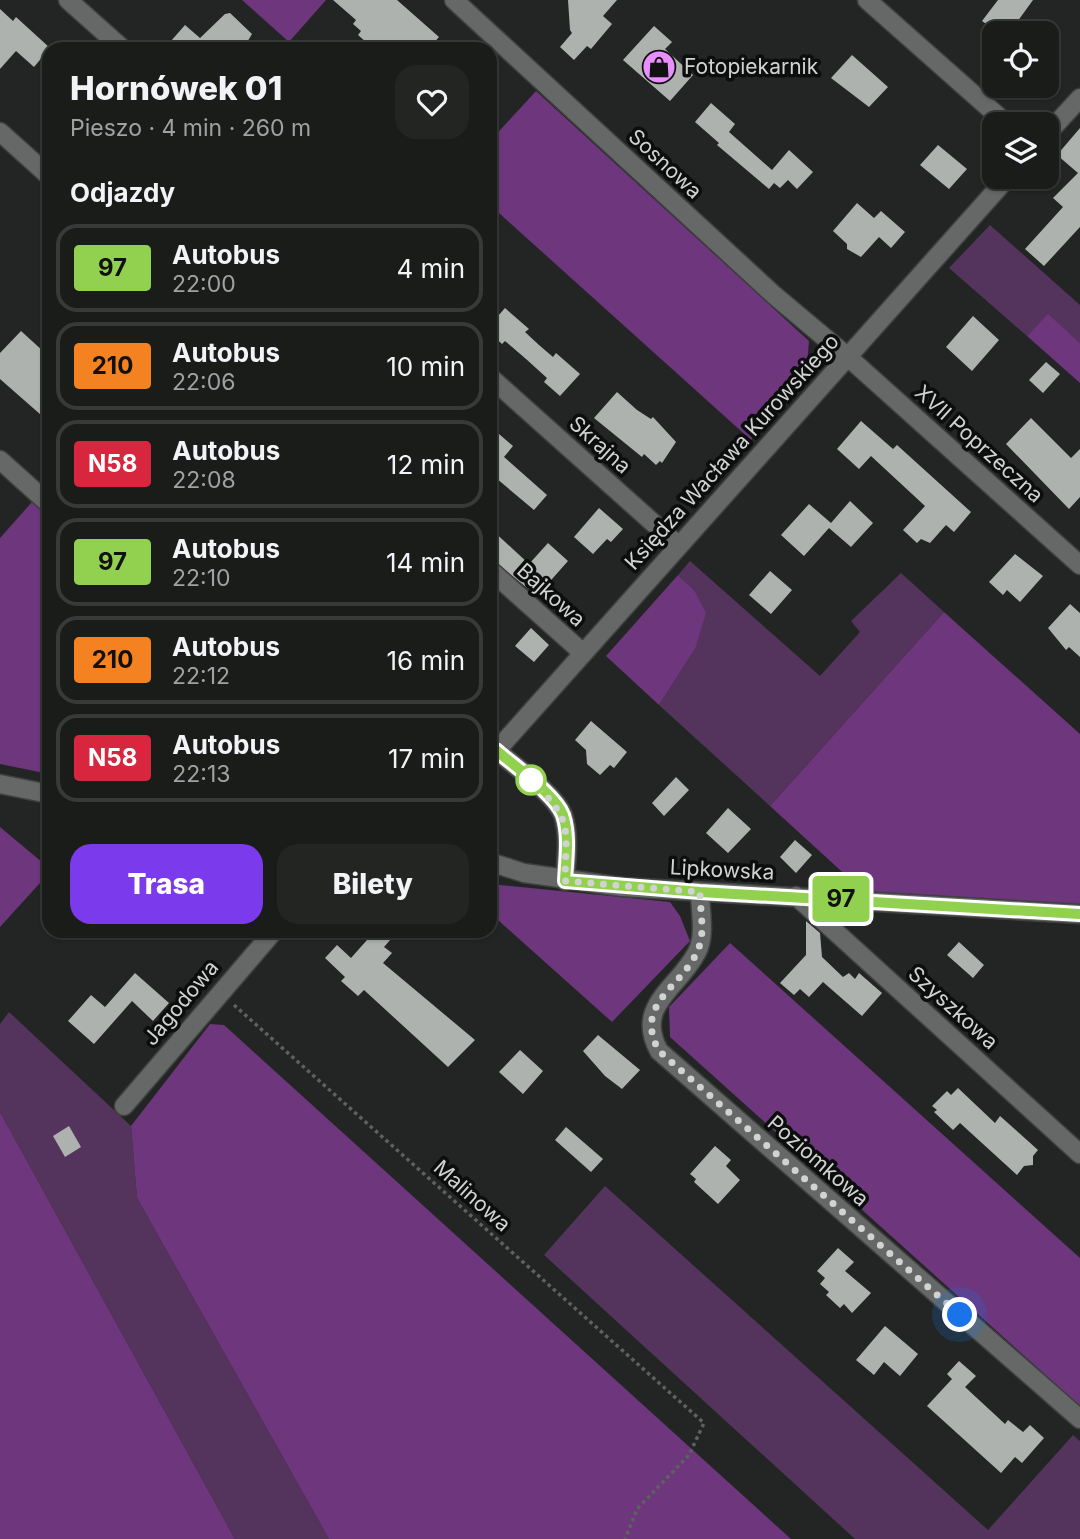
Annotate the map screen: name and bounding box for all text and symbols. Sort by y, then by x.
map controls [982,21,1059,189]
button: locate [982,21,1059,98]
shop icon: Fotopiekarnik [640,48,678,86]
place label: Fotopiekarnik [684,54,819,79]
button: heart [395,65,469,139]
text: Hornówek 01 [70,68,282,108]
button: layers [982,112,1059,189]
text: Pieszo · 4 min · 260 m [70,114,311,142]
street label: Sosnowa [624,124,707,204]
text: Odjazdy [70,177,175,208]
text: Autobus [172,239,280,270]
text: 97 [98,253,127,282]
text: 4 min [396,253,465,284]
text: 22:00 [172,270,236,298]
street label: Księdza Wacława Kurowskiego [619,329,844,574]
text: Autobus [172,337,280,368]
text: 210 [92,351,133,380]
text: 10 min [386,351,465,382]
text: 22:06 [172,368,235,396]
street label: XVII Poprzeczna [910,380,1049,508]
street label: Skrajna [564,411,636,479]
text: Autobus [172,435,280,466]
text: N58 [88,449,137,478]
text: 12 min [387,449,465,480]
text: 22:08 [172,466,236,494]
text: Autobus [172,533,280,564]
text: 97 [98,547,127,576]
text: 14 min [386,547,465,578]
street label: Bajkowa [512,558,590,632]
text: 22:10 [172,564,231,592]
text: Autobus [172,631,280,662]
text: 210 [92,645,133,674]
text: 16 min [387,645,465,676]
text: 22:12 [172,662,230,690]
text: Autobus [172,729,280,760]
text: N58 [88,743,137,772]
text: 17 min [388,743,465,774]
text: 22:13 [172,760,231,788]
unlabelled marker [516,765,546,795]
button: Trasa [70,844,263,924]
button: Bilety [277,844,469,924]
street label: Lipkowska [669,854,775,885]
line badge: 97 [810,876,872,922]
text: 97 [826,884,856,913]
street label: Jagodowa [138,955,223,1050]
street label: Szyszkowa [903,961,1003,1054]
street label: Poziomkowa [763,1110,874,1211]
street label: Malinowa [429,1155,516,1237]
your location [942,1297,977,1332]

